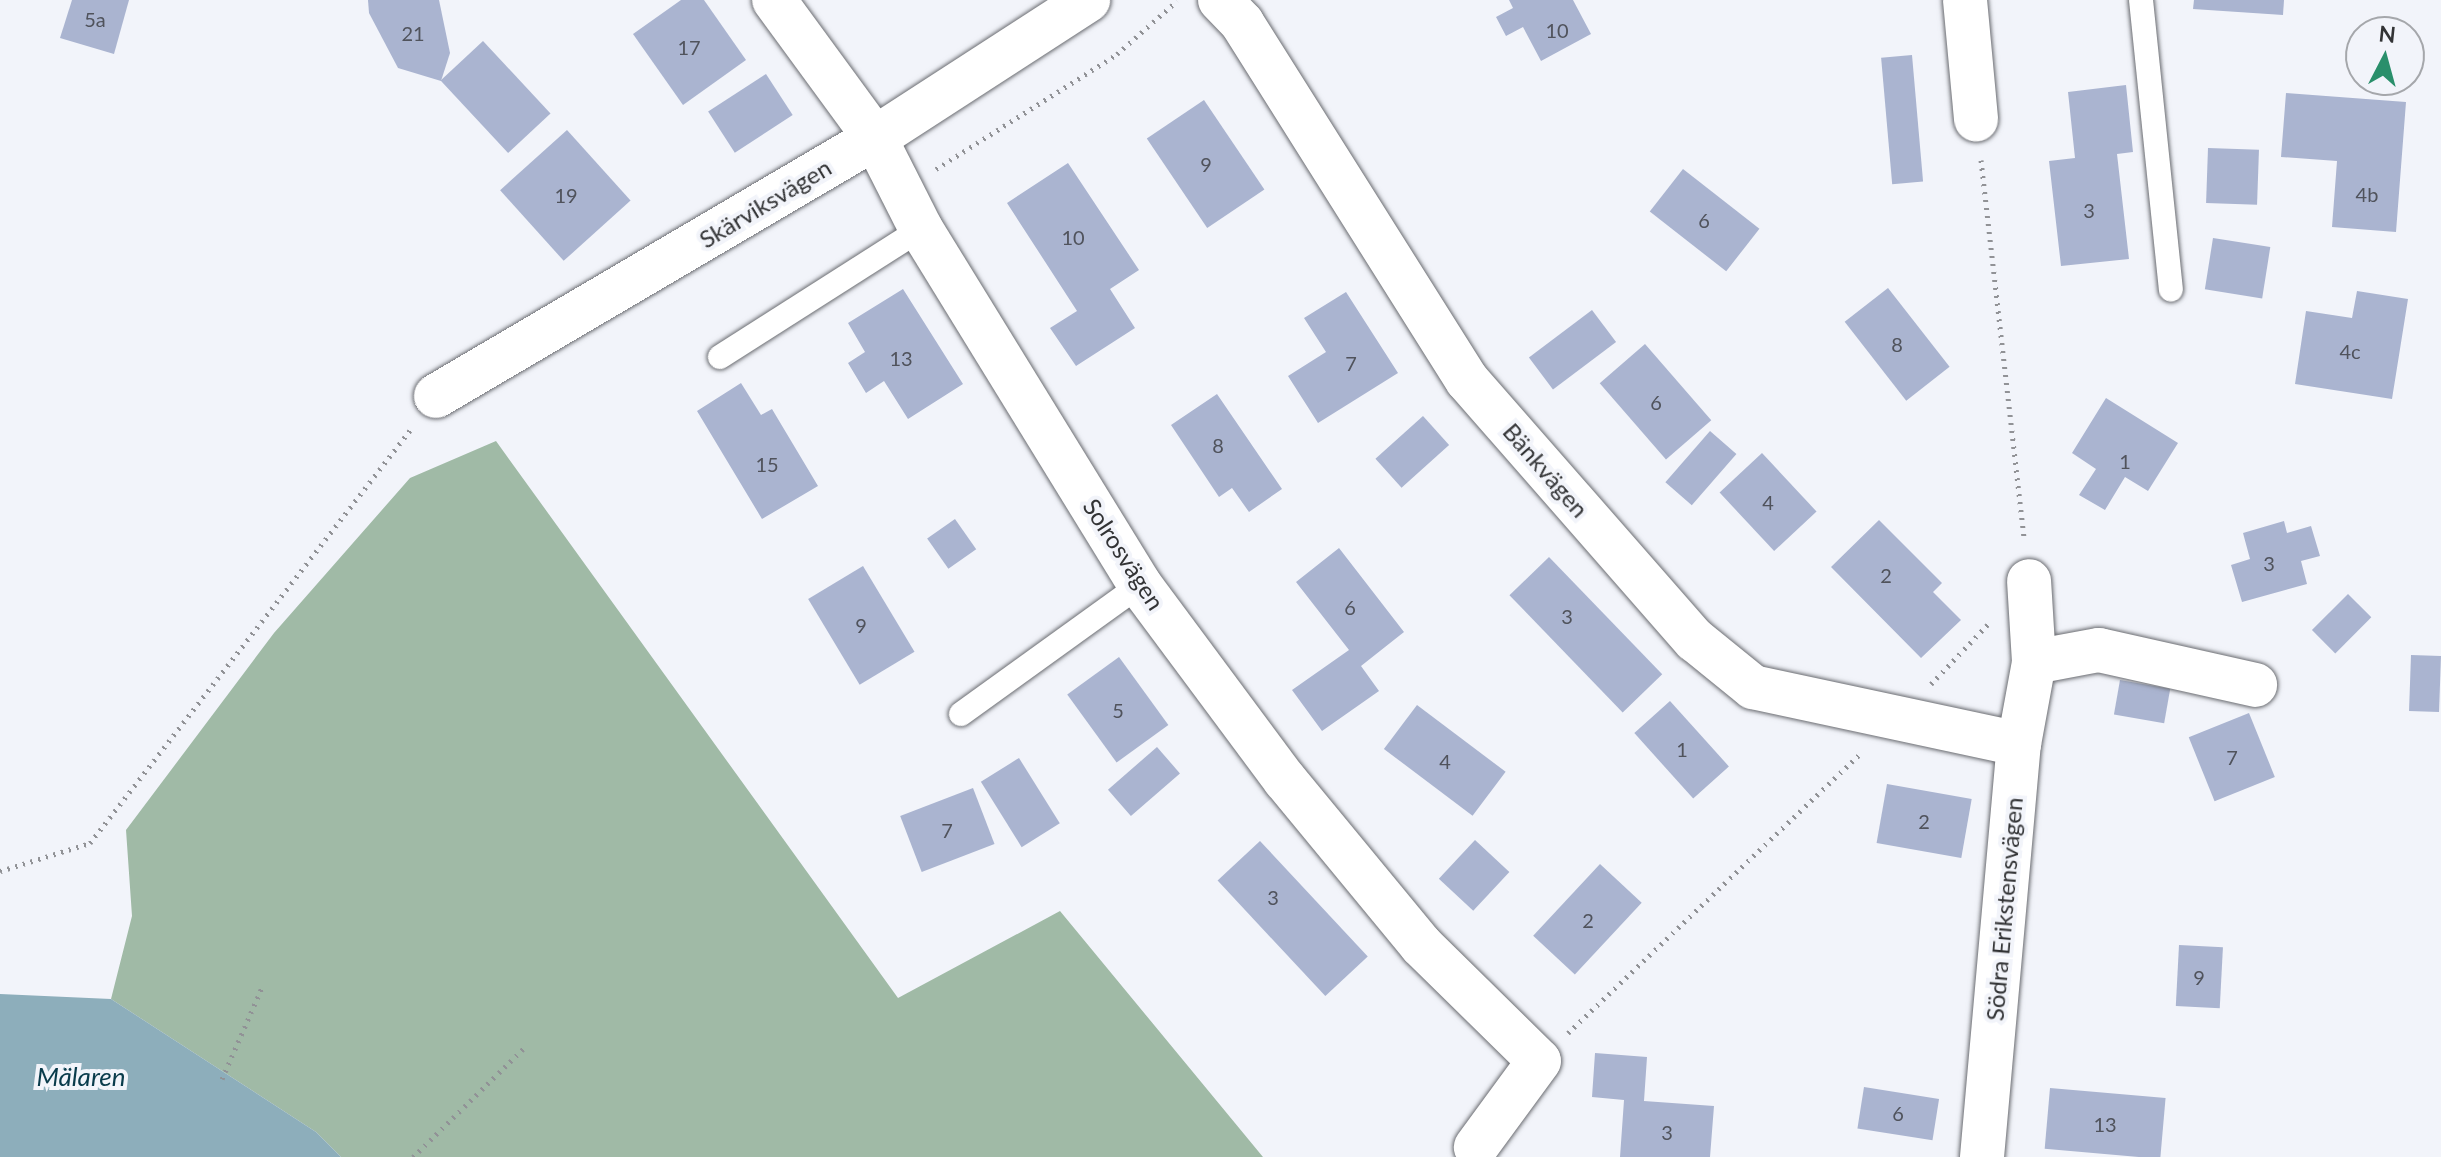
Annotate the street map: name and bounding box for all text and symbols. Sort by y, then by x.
house number: 5a [84,7,106,31]
north arrow [2345,16,2425,96]
house number: 10 [1545,18,1569,42]
text: N [2378,19,2397,48]
house number: 21 [401,21,425,45]
house number: 17 [677,35,701,59]
street label: Skärviksvägen [694,152,836,254]
house number: 9 [1200,152,1212,176]
house number: 4b [2356,182,2378,206]
house number: 19 [554,183,578,207]
house number: 3 [2083,198,2095,222]
house number: 6 [1698,208,1710,232]
house number: 10 [1061,225,1085,249]
house number: 8 [1891,332,1903,356]
house number: 4c [2339,339,2361,363]
house number: 13 [889,346,913,370]
house number: 7 [1345,351,1357,375]
house number: 6 [1650,390,1662,414]
street label: Bänkvägen [1497,417,1595,523]
house number: 8 [1212,433,1224,457]
house number: 1 [2119,449,2131,473]
house number: 15 [755,452,779,476]
house number: 4 [1762,490,1774,514]
street label: Solrosvägen [1077,493,1171,615]
house number: 3 [2263,551,2275,575]
house number: 2 [1880,563,1892,587]
house number: 6 [1344,595,1356,619]
house number: 3 [1561,604,1573,628]
house number: 9 [855,613,867,637]
house number: 5 [1112,698,1124,722]
house number: 1 [1676,737,1688,761]
house number: 7 [2226,745,2238,769]
house number: 4 [1439,749,1451,773]
street label: Södra Erikstensvägen [1980,796,2028,1022]
house number: 2 [1918,809,1930,833]
house number: 7 [941,818,953,842]
house number: 3 [1267,885,1279,909]
house number: 2 [1582,908,1594,932]
house number: 9 [2193,965,2205,989]
water label: Mälaren [36,1061,126,1093]
house number: 6 [1892,1101,1904,1125]
house number: 13 [2093,1112,2117,1136]
house number: 3 [1661,1120,1673,1144]

